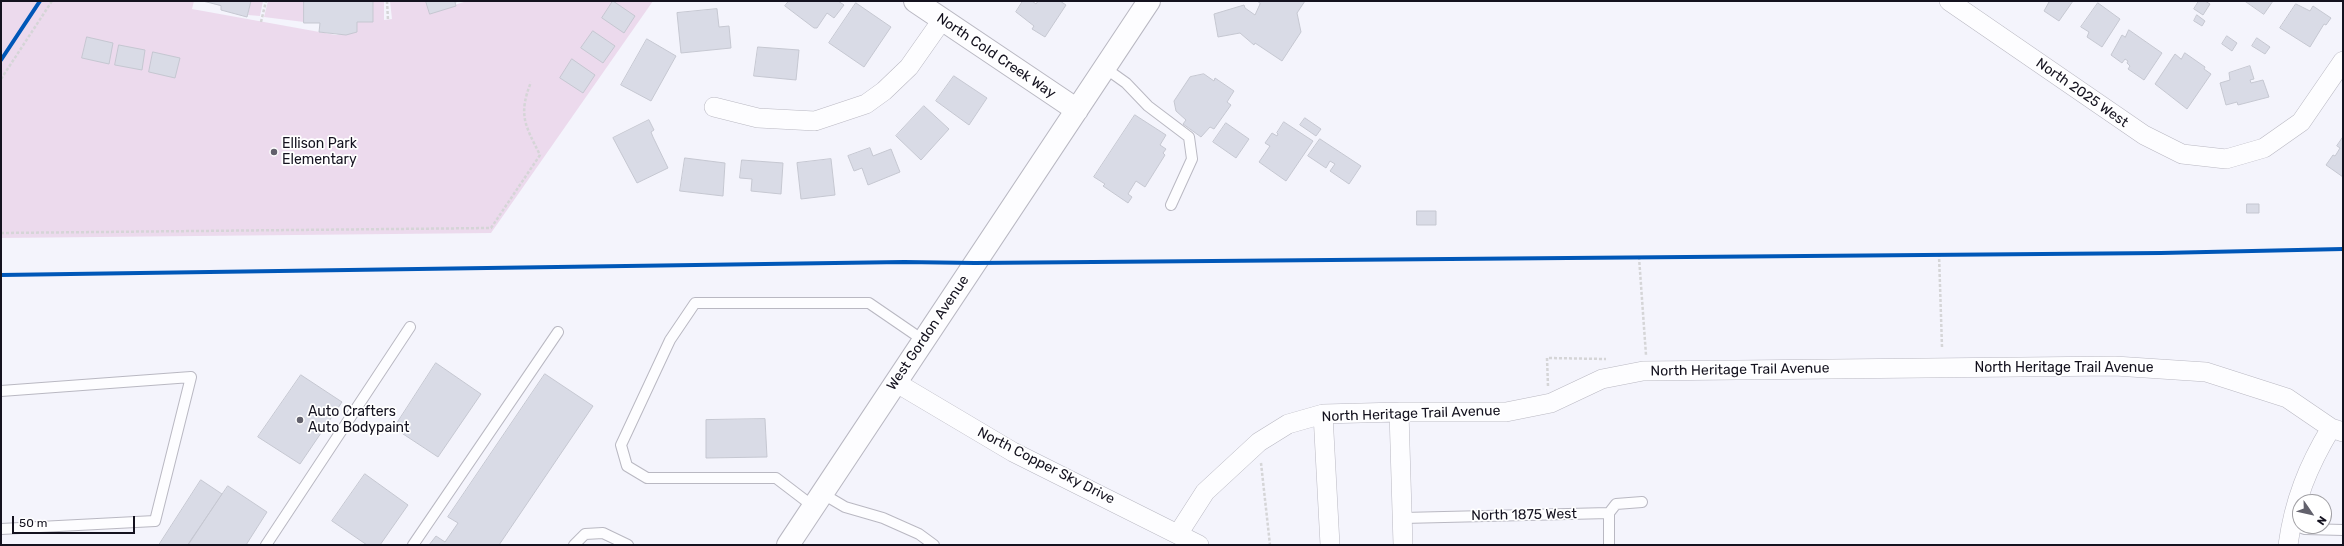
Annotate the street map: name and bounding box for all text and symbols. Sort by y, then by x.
street label: North Cold Creek Way [933,10,1059,102]
street label: North 2025 West [2033,55,2131,131]
place label: Ellison Park Elementary [282,136,357,168]
marker: Ellison Park Elementary [269,147,279,157]
street label: West Gordon Avenue [883,272,973,394]
street label: North Heritage Trail Avenue [1650,360,1830,380]
street label: North Heritage Trail Avenue [1974,360,2154,376]
street label: North Heritage Trail Avenue [1321,402,1501,426]
place label: Auto Crafters Auto Bodypaint [308,404,409,436]
marker: Auto Crafters Auto Bodypaint [295,415,305,425]
street label: North Copper Sky Drive [974,424,1118,508]
north arrow [2292,494,2332,534]
street label: North 1875 West [1471,506,1577,524]
scale bar [14,508,137,534]
text: N [2314,514,2329,527]
text: 50 m [19,516,47,530]

